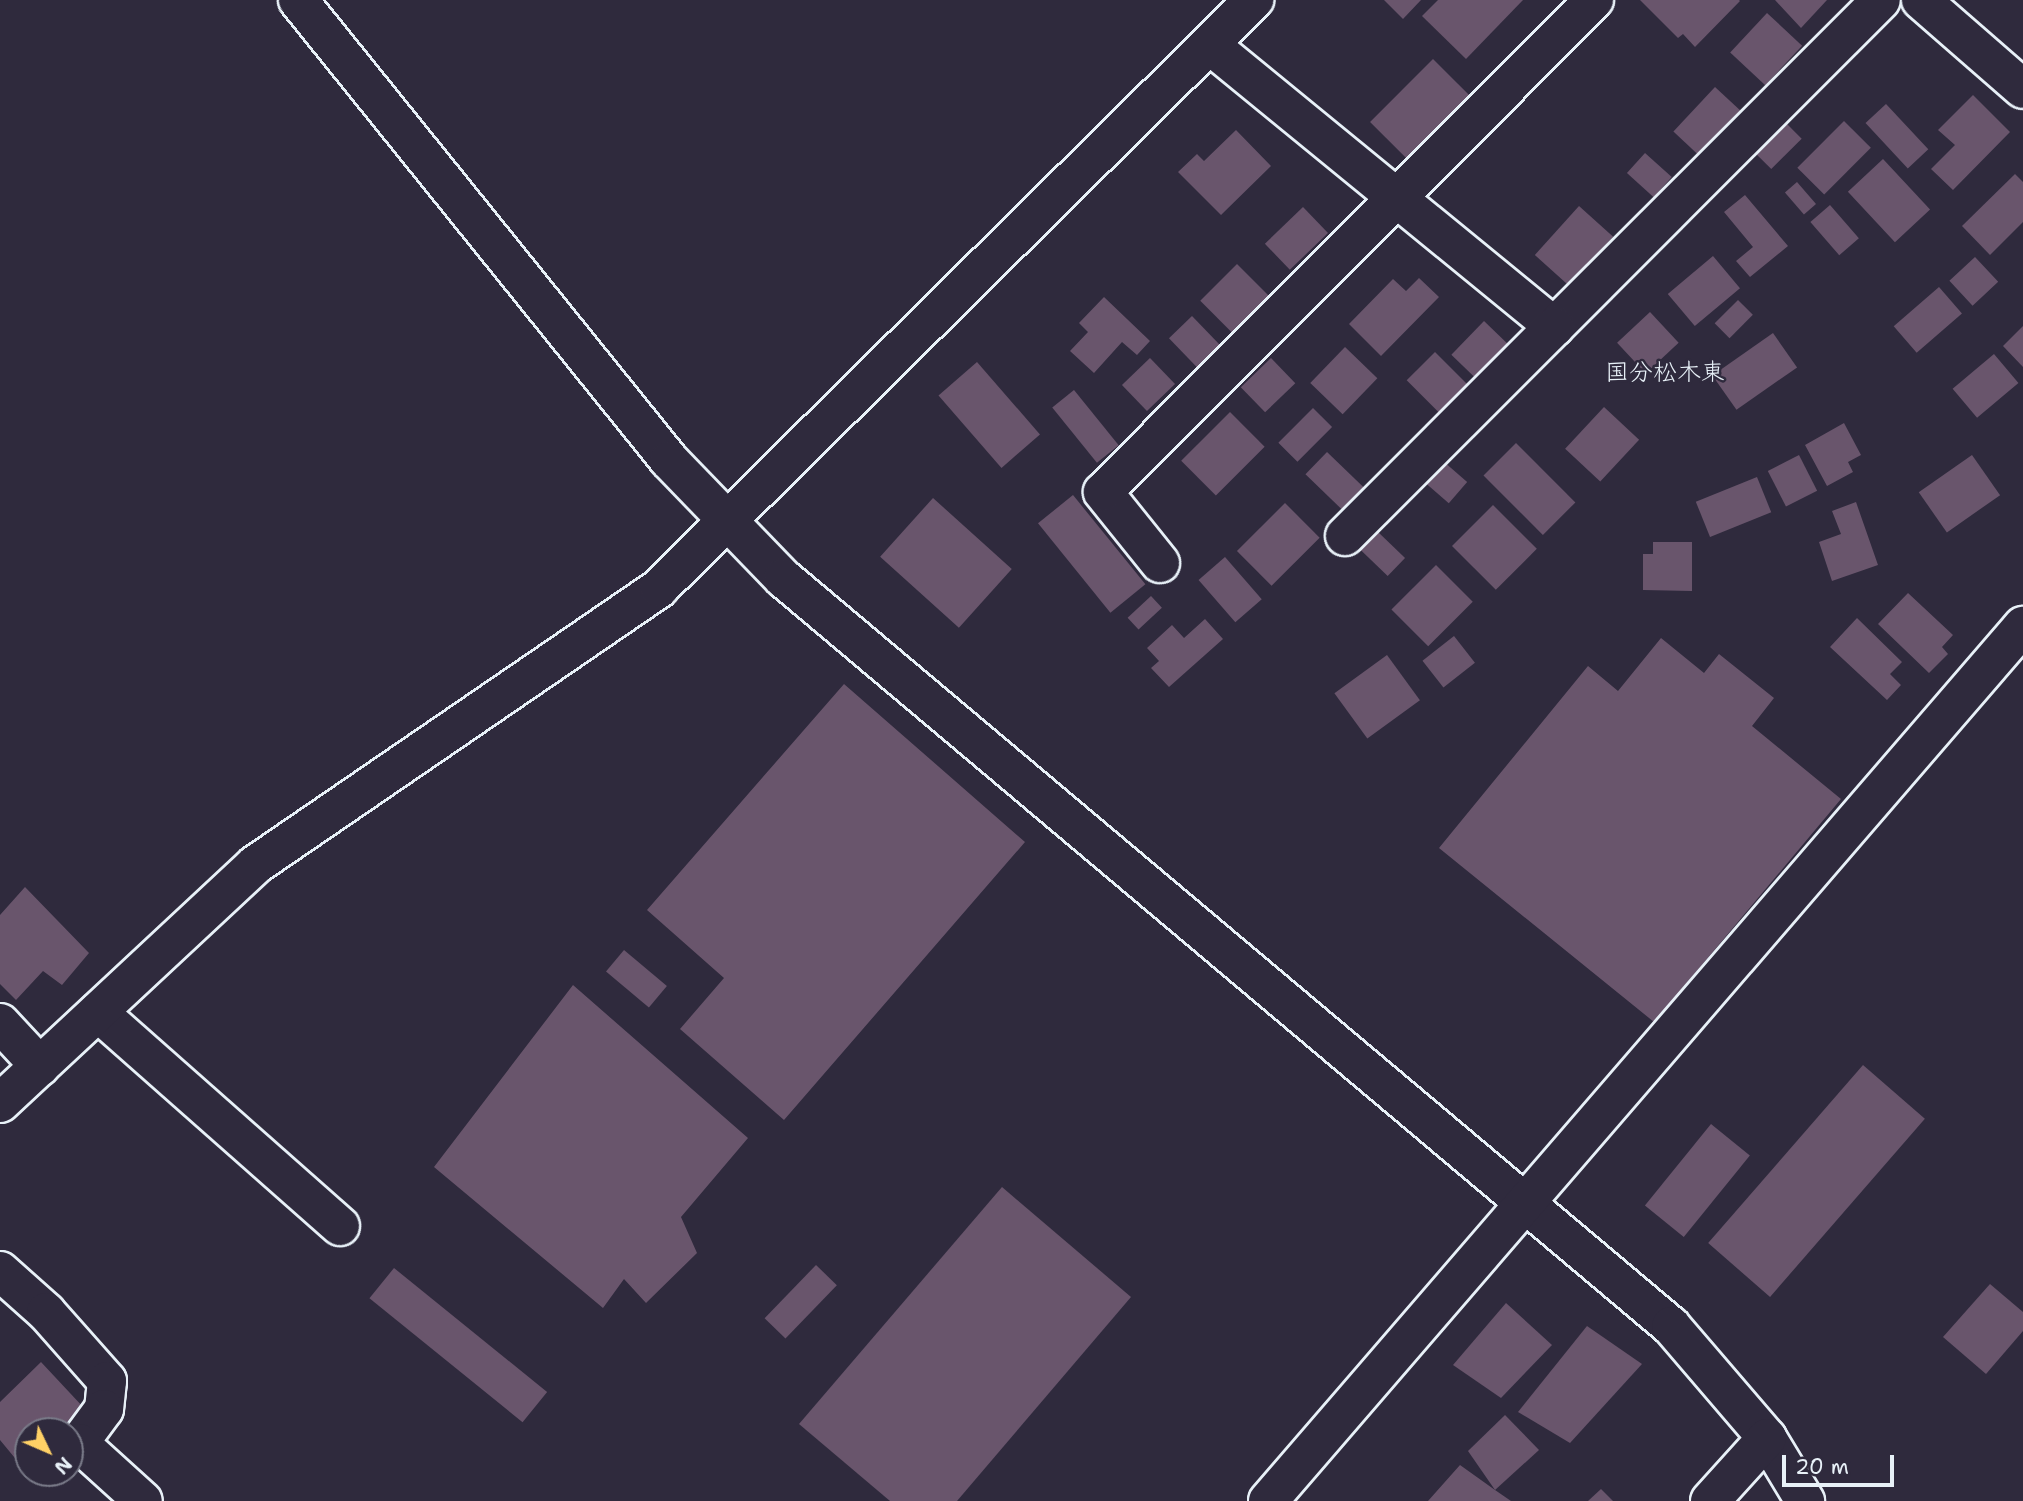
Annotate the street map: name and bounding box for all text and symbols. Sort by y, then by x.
district label: 国分松木東 [1605,359,1725,387]
north arrow [14,1417,84,1487]
scale bar [1785,1442,1897,1486]
text: N [49,1451,77,1480]
text: 20 m [1795,1453,1849,1481]

